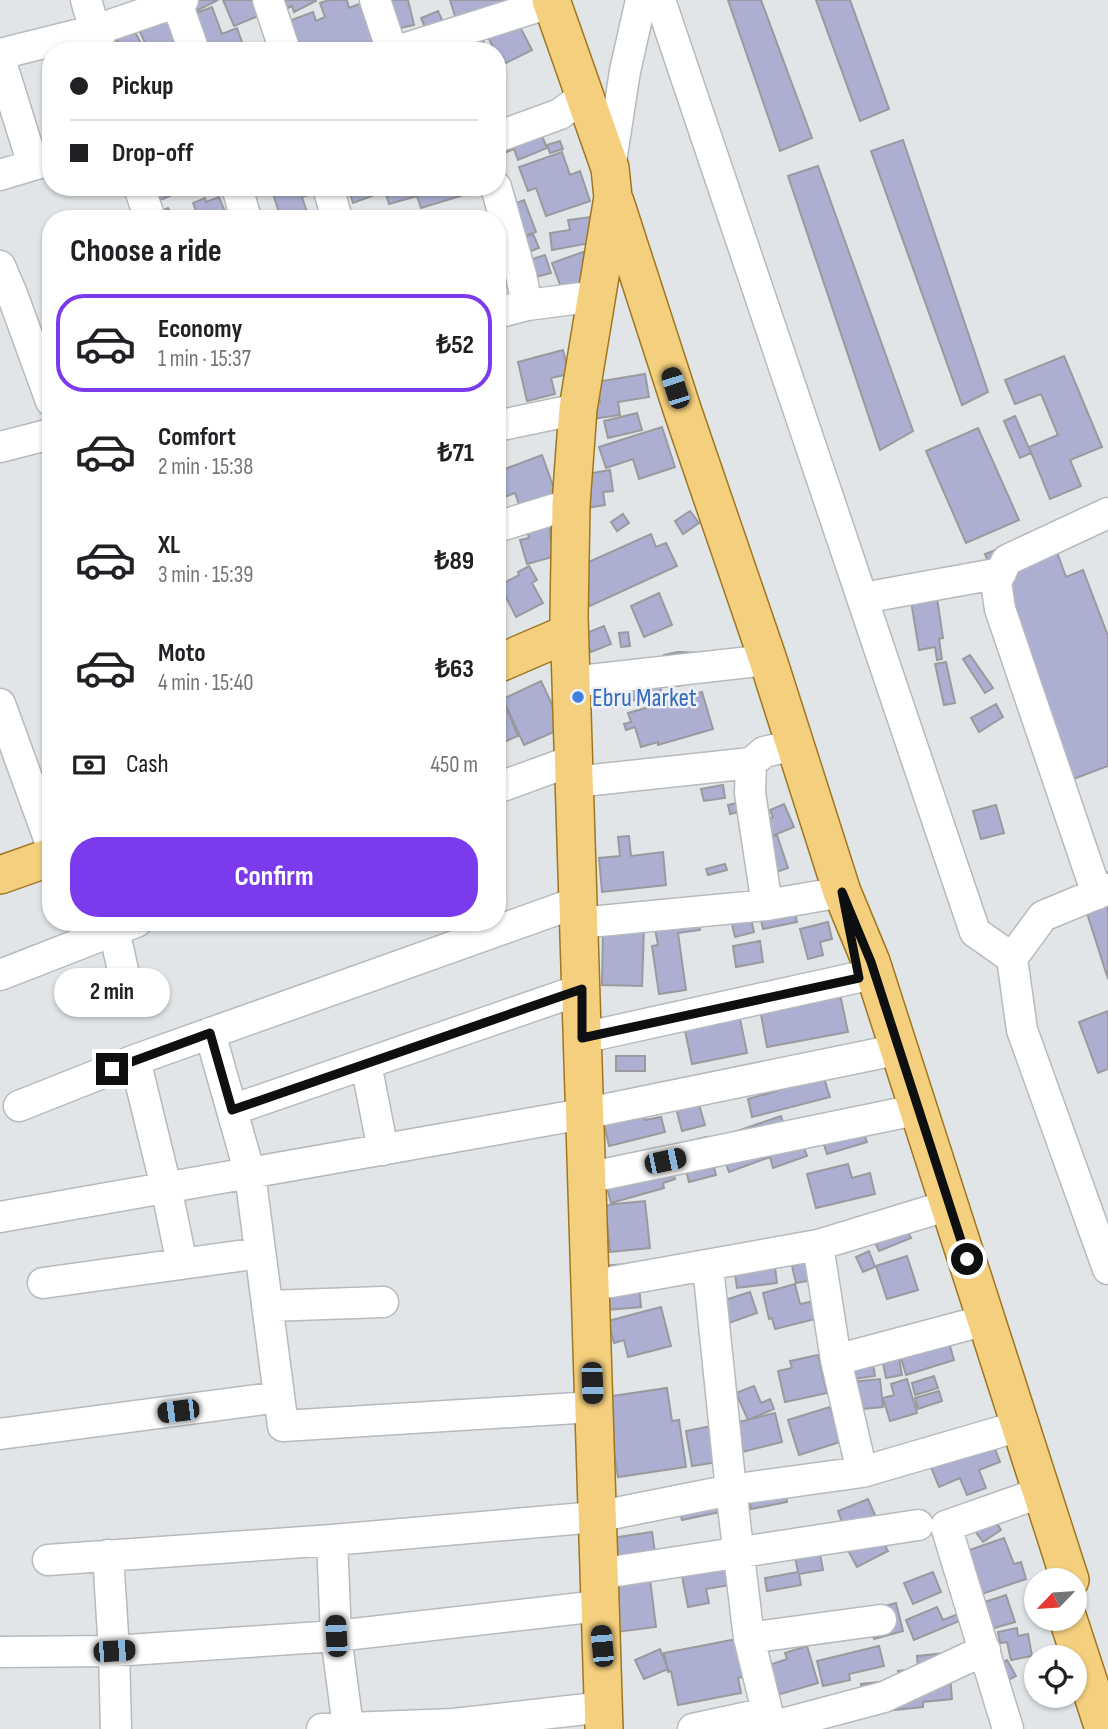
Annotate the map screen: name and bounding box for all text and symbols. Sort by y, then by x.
text: Pickup [112,71,174,102]
text: Drop-off [112,138,193,169]
text: Choose a ride [70,232,222,271]
icon: car [74,312,137,375]
text: Economy [158,314,242,345]
text: ₺52 [436,330,474,361]
text: 1 min · 15:37 [158,345,251,373]
car [659,365,692,411]
icon: car [74,420,137,483]
text: Comfort [158,422,236,453]
text: ₺71 [438,438,474,469]
text: 2 min · 15:38 [158,453,253,481]
icon: car [74,528,137,591]
text: XL [158,530,180,561]
text: ₺89 [435,546,474,577]
text: 3 min · 15:39 [158,561,254,589]
icon: car [74,636,137,699]
text: Moto [158,638,206,669]
text: ₺63 [435,654,474,685]
text: 4 min · 15:40 [158,669,254,697]
place label: Ebru Market [592,683,697,714]
marker: Ebru Market [570,689,586,705]
icon: cash [70,746,108,784]
text: Cash [126,749,169,780]
text: 450 m [430,751,478,779]
button: Confirm [70,837,478,917]
callout: 2 min [54,968,170,1016]
text: 2 min [90,978,134,1006]
route end [96,1053,128,1085]
car [643,1146,688,1176]
route start [951,1243,983,1275]
car [581,1362,604,1404]
car [156,1398,201,1424]
north arrow [1024,1568,1087,1631]
map controls [1024,1568,1087,1708]
car [325,1614,348,1658]
car [590,1624,615,1668]
car [93,1639,136,1663]
button: locate [1024,1645,1087,1708]

